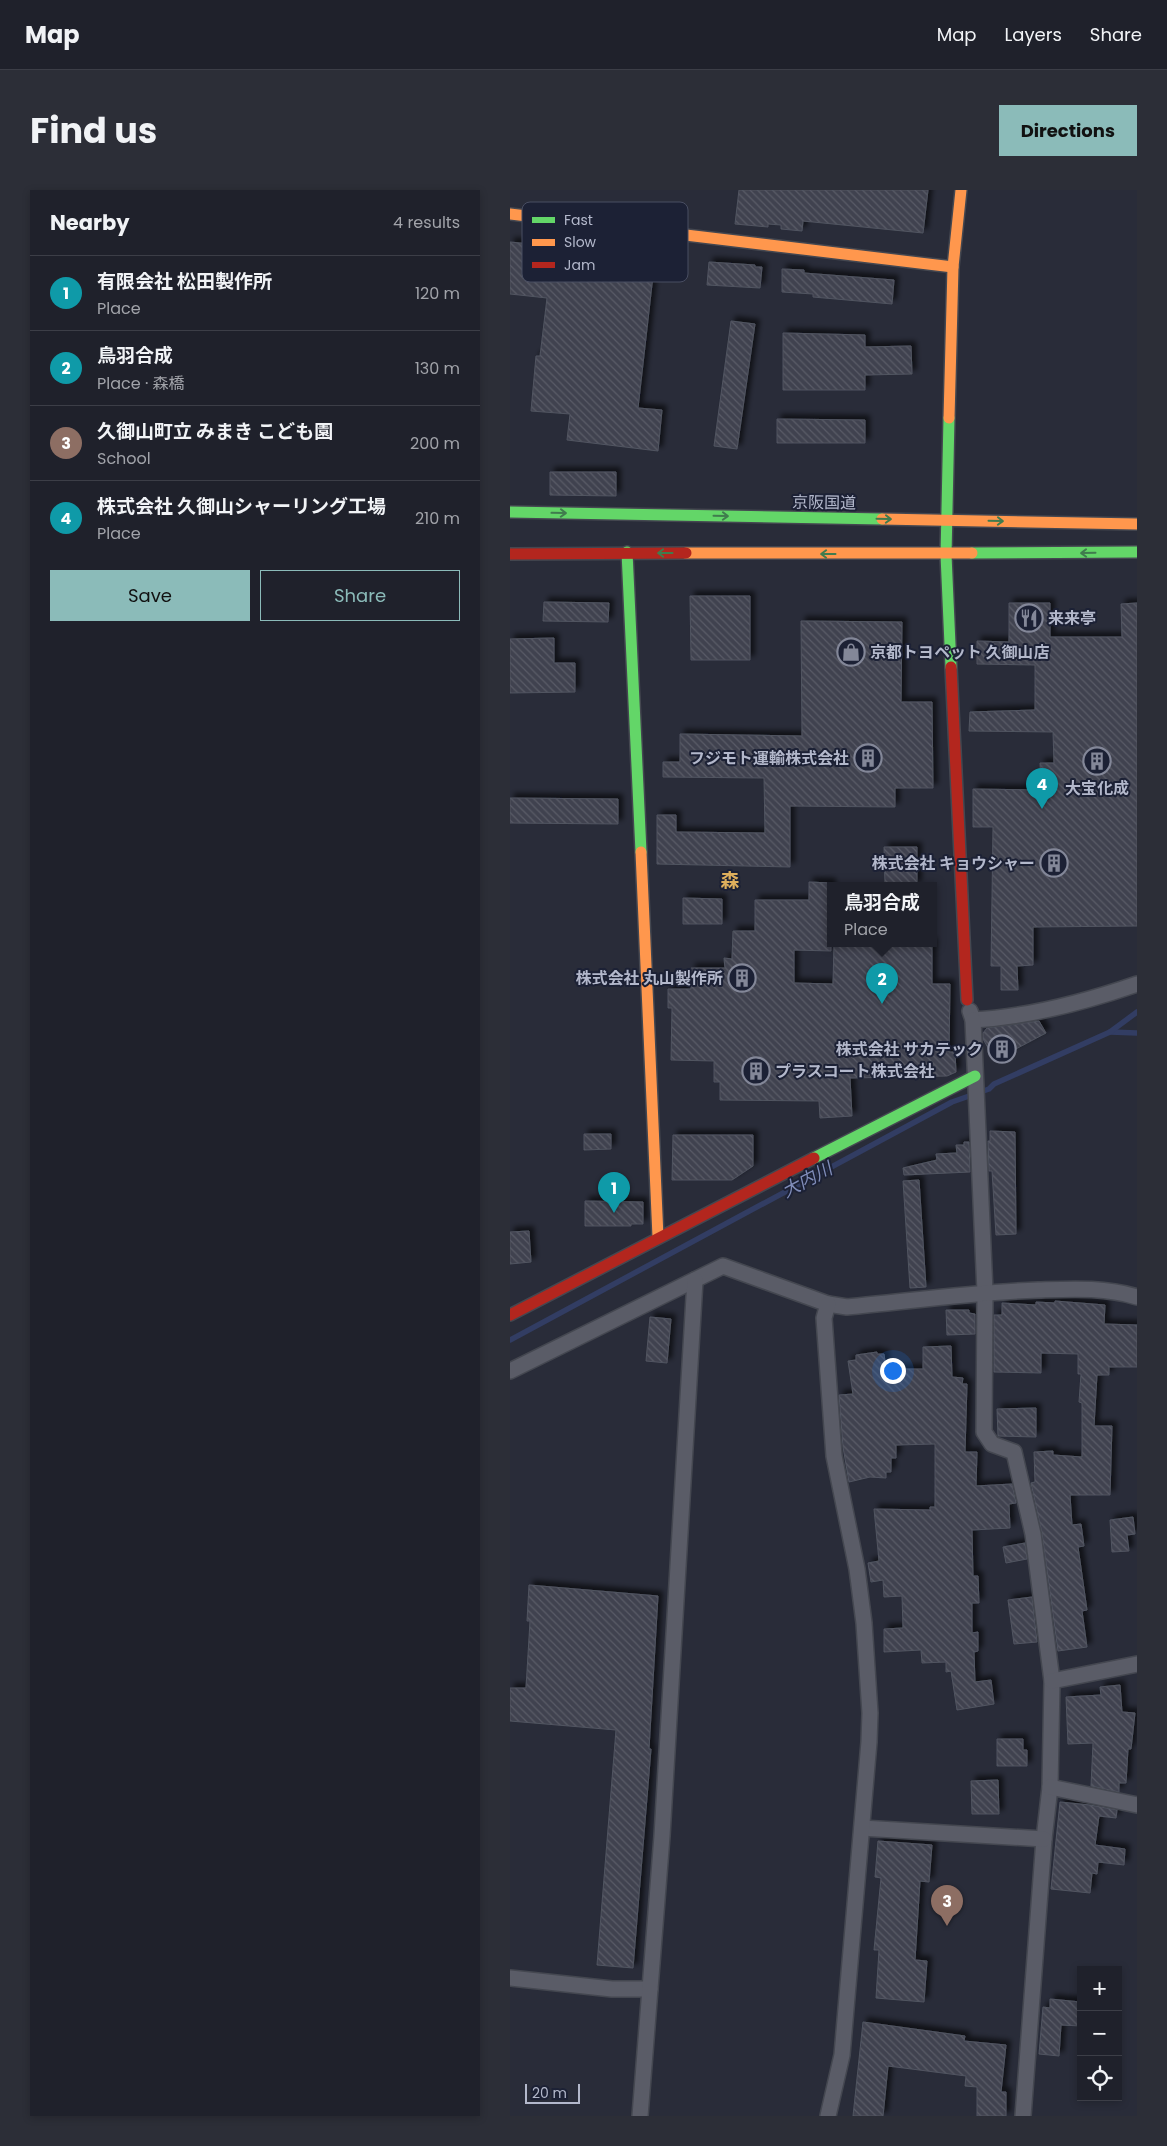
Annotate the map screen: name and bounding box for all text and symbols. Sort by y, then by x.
text: Map [25,18,80,51]
text: Map [937,22,977,47]
text: Layers [1005,22,1062,47]
text: Share [1090,22,1142,47]
button: Directions [999,105,1137,156]
text: Find us [30,106,157,155]
legend [522,202,688,282]
text: Nearby [50,208,130,237]
text: Fast [564,210,593,230]
text: 4 results [393,211,460,234]
text: Slow [564,232,597,252]
text: Jam [564,255,595,275]
text: 有限会社 松田製作所 [97,268,272,295]
text: 1 [63,282,69,305]
text: 120 m [415,282,460,305]
text: Place [97,297,141,320]
text: 鳥羽合成 [97,342,173,369]
text: 2 [61,357,71,380]
text: 130 m [415,357,460,380]
text: Place · 森橋 [97,372,185,395]
text: 久御山町立 みまき こども園 [97,418,333,445]
text: 3 [61,432,71,455]
text: 200 m [410,432,460,455]
text: School [97,447,151,470]
street label: 京阪国道 [792,490,856,515]
text: 株式会社 久御山シャーリング工場 [97,493,386,520]
text: 4 [61,507,71,530]
text: 210 m [415,507,460,530]
one-way arrow [550,508,566,518]
one-way arrow [712,511,729,521]
one-way arrow [875,514,891,524]
one-way arrow [988,516,1004,526]
text: Place [97,522,141,545]
one-way arrow [657,548,674,558]
one-way arrow [1081,548,1097,558]
one-way arrow [820,549,836,559]
button: Save [50,570,250,621]
button: Share [260,570,460,621]
restaurant icon: 来来亭 [1014,603,1044,633]
place label: 来来亭 [1048,607,1096,630]
shop icon: 京都トヨペット 久御山店 [836,637,866,667]
place label: 京都トヨペット 久御山店 [870,641,1049,664]
building icon: フジモト運輸株式会社 [853,743,883,773]
building icon: 大宝化成 [1082,746,1112,776]
place label: フジモト運輸株式会社 [689,747,849,770]
pin: 4 [1026,768,1058,809]
place label: 大宝化成 [1065,777,1129,800]
building icon: 株式会社 キョウシャー [1039,848,1069,878]
place label: 株式会社 キョウシャー [872,852,1035,875]
district label: 森 [720,867,740,894]
popup [827,882,937,947]
text: 鳥羽合成 [844,889,920,916]
text: Place [844,918,888,941]
building icon: 株式会社 丸山製作所 [727,963,757,993]
pin: 2 [866,963,898,1004]
place label: 株式会社 丸山製作所 [576,967,723,990]
building icon: 株式会社 サカテック [987,1034,1017,1064]
place label: 株式会社 サカテック [836,1038,983,1061]
building icon: プラスコート株式会社 [741,1056,771,1086]
place label: プラスコート株式会社 [775,1060,935,1083]
water label: 大内川 [777,1155,838,1203]
pin: 1 [598,1172,630,1213]
your location [880,1358,906,1384]
pin: 3 [931,1885,963,1926]
map controls [1077,1966,1122,2101]
button: + [1077,1966,1122,2011]
button: − [1077,2011,1122,2056]
button: locate [1077,2056,1122,2101]
scale bar [525,2081,580,2104]
text: 20 m [532,2083,567,2103]

